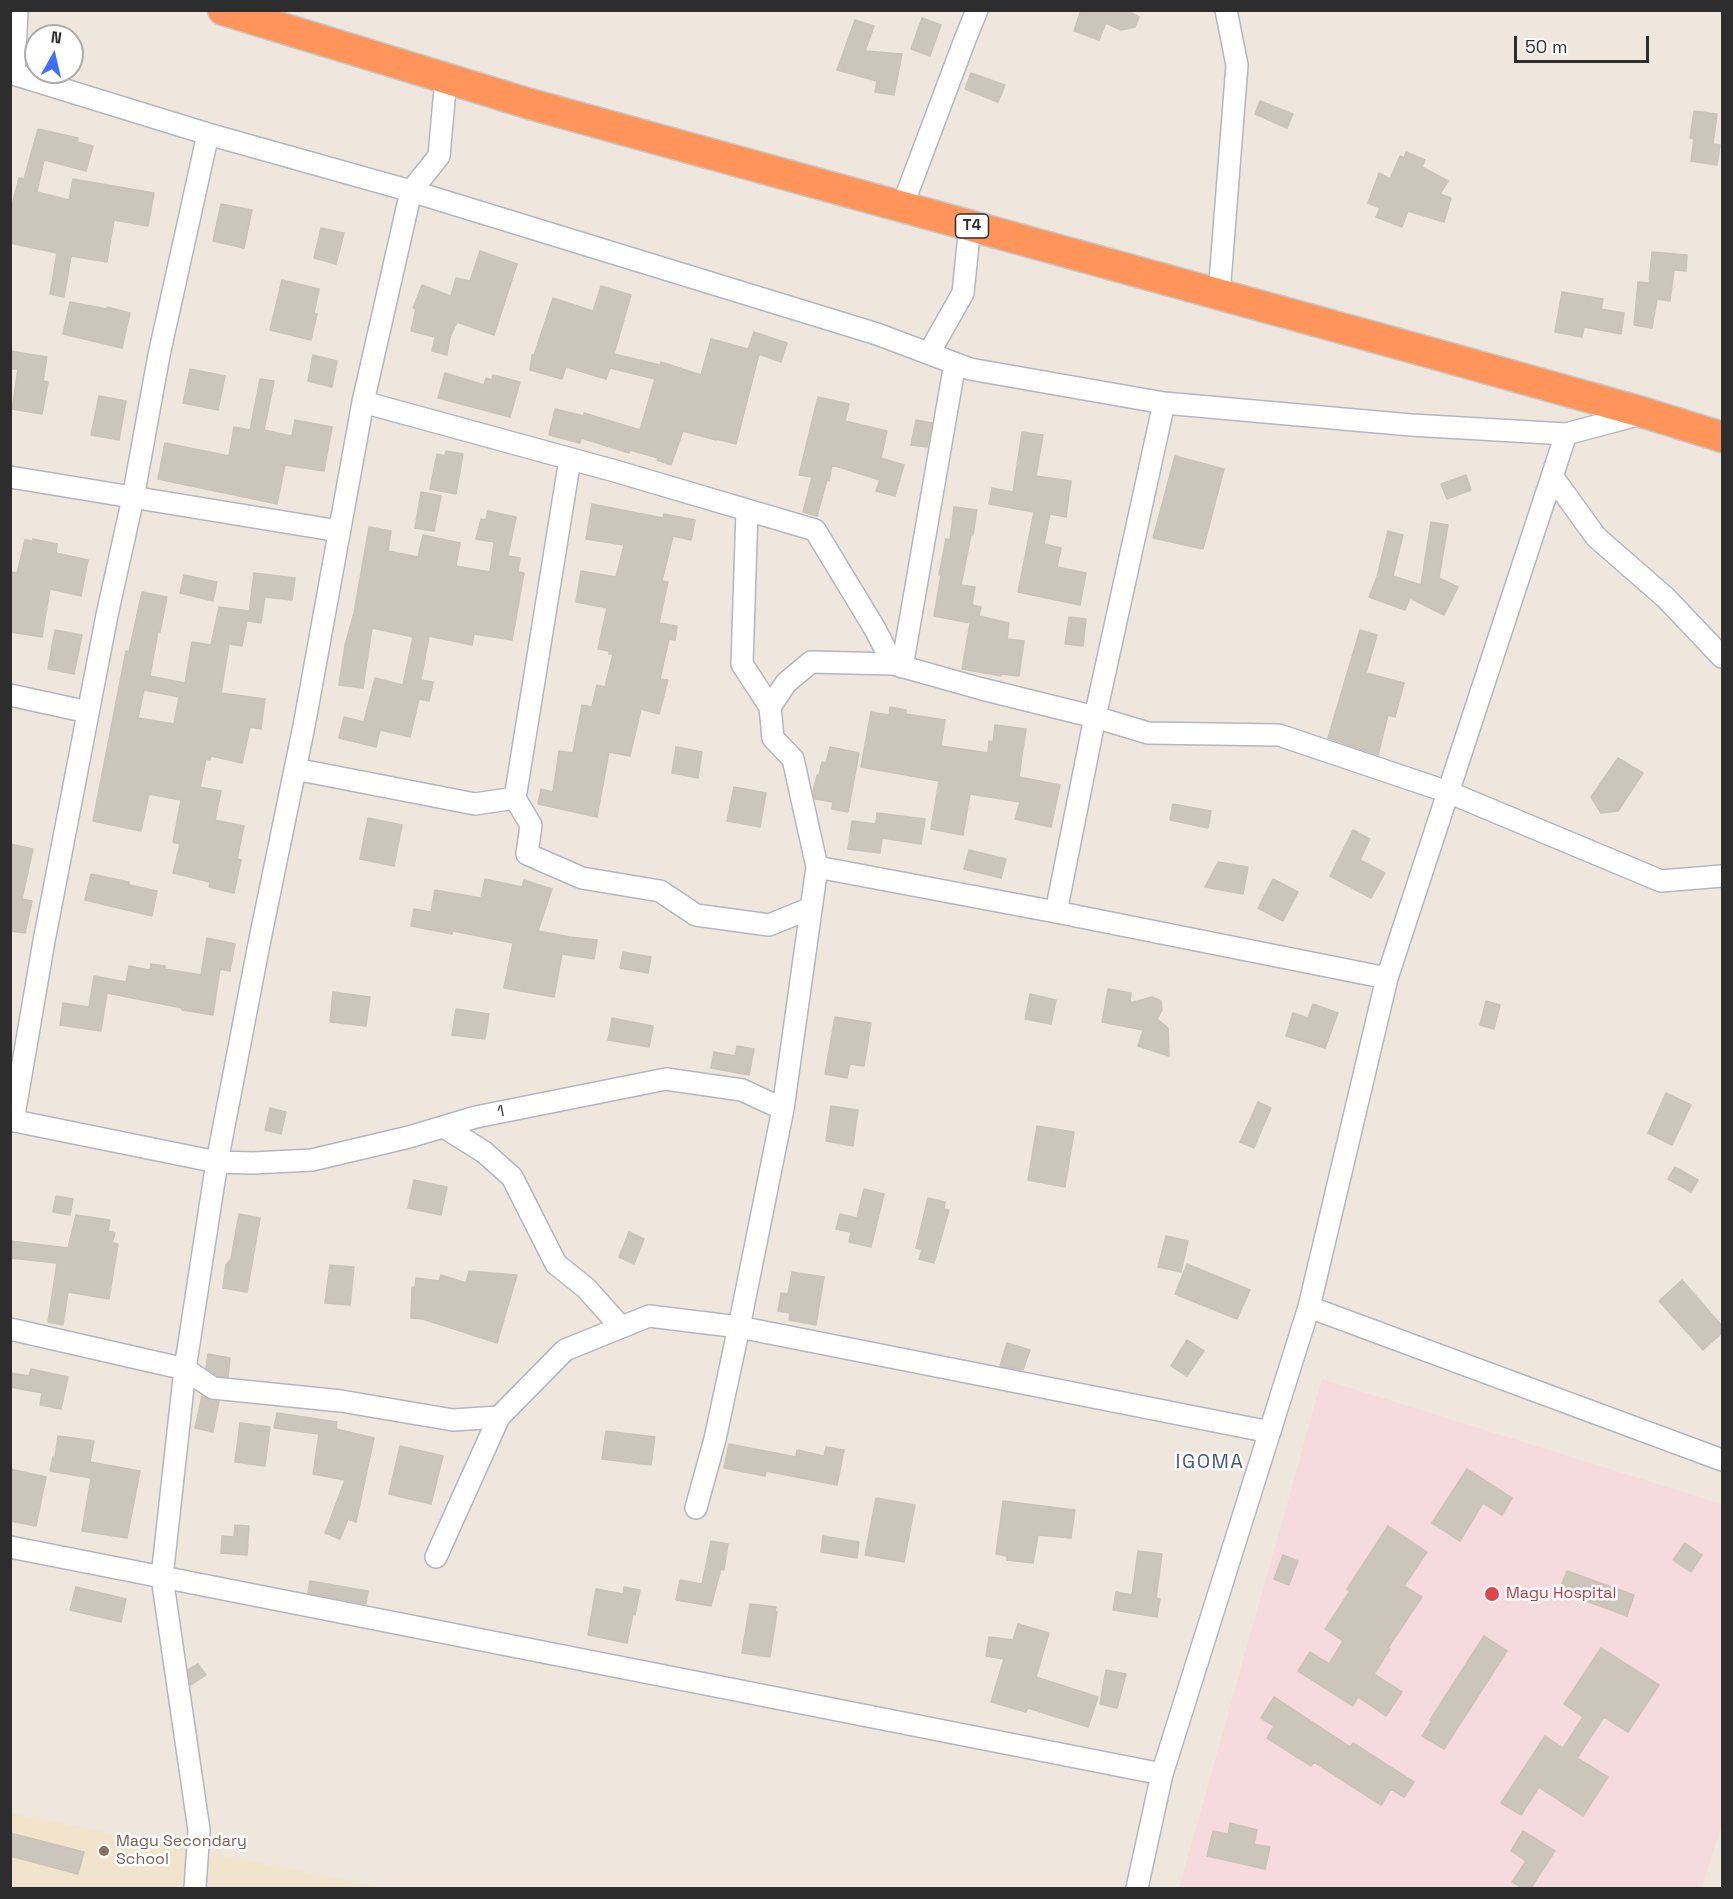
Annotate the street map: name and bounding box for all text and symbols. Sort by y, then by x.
north arrow [24,24,84,84]
scale bar [1517,24,1652,62]
text: N [50,27,63,49]
text: 50 m [1525,35,1567,58]
road number: T4 [956,214,988,238]
street label: 1 [496,1102,506,1122]
district label: IGOMA [1176,1451,1244,1475]
place label: Magu Hospital [1506,1584,1616,1604]
marker: Magu Hospital [1483,1585,1501,1603]
place label: Magu Secondary School [116,1832,247,1870]
marker: Magu Secondary School [97,1844,111,1858]

